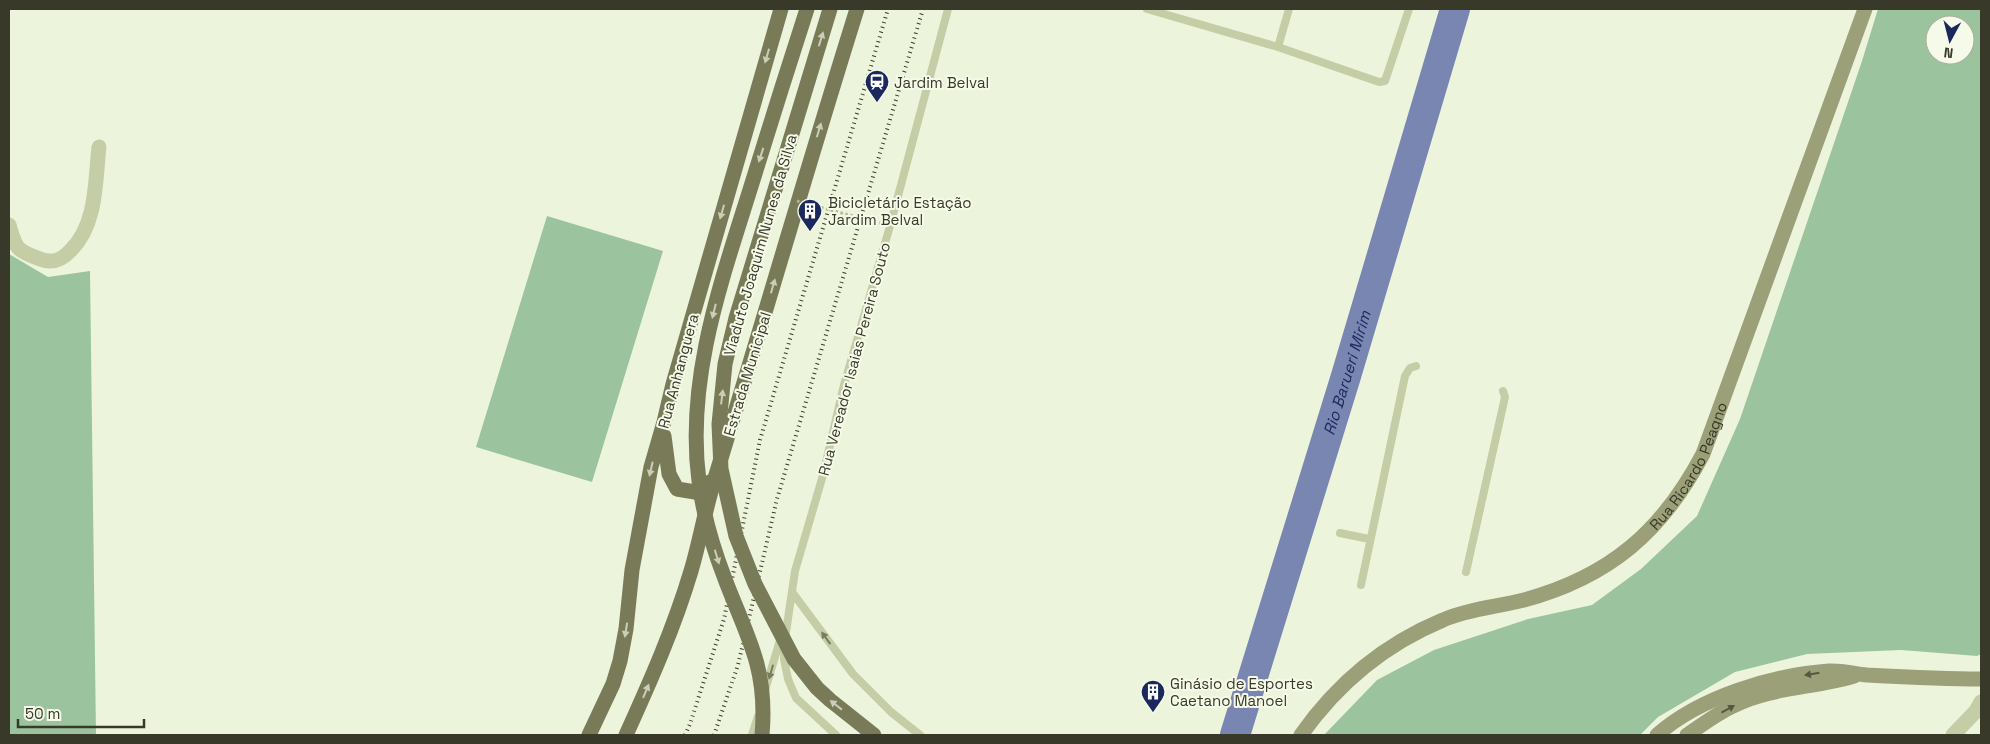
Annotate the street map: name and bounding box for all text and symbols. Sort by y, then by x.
north arrow [1925,15,1975,65]
one-way arrow [817,31,825,46]
text: N [1943,43,1954,62]
one-way arrow [763,48,771,63]
station icon: Jardim Belval [864,69,890,103]
place label: Jardim Belval [894,73,989,92]
one-way arrow [816,122,824,137]
street label: Viaduto Joaquim Nunes da Silva [719,132,801,358]
one-way arrow [756,148,764,163]
place label: Bicicletário Estação Jardim Belval [828,193,972,229]
building icon: Bicicletário Estação Jardim Belval [797,198,823,232]
one-way arrow [718,204,726,219]
street label: Rua Vereador Isaias Pereira Souto [814,240,894,478]
one-way arrow [770,278,778,293]
one-way arrow [710,304,718,319]
water label: Rio Barueri Mirim [1318,307,1376,438]
street label: Estrada Municipal [719,310,775,438]
street label: Rua Anhanguera [654,311,703,431]
one-way arrow [718,389,726,405]
street label: Rua Ricardo Peagno [1645,399,1731,534]
one-way arrow [647,462,655,477]
one-way arrow [714,549,722,564]
one-way arrow [621,622,629,638]
one-way arrow [821,631,831,644]
one-way arrow [766,665,774,680]
one-way arrow [1803,670,1819,678]
place label: Ginásio de Esportes Caetano Manoel [1170,674,1313,710]
building icon: Ginásio de Esportes Caetano Manoel [1140,679,1166,713]
one-way arrow [642,683,650,698]
scale bar [18,696,144,728]
one-way arrow [829,700,843,710]
text: 50 m [25,704,60,723]
one-way arrow [1720,705,1735,713]

